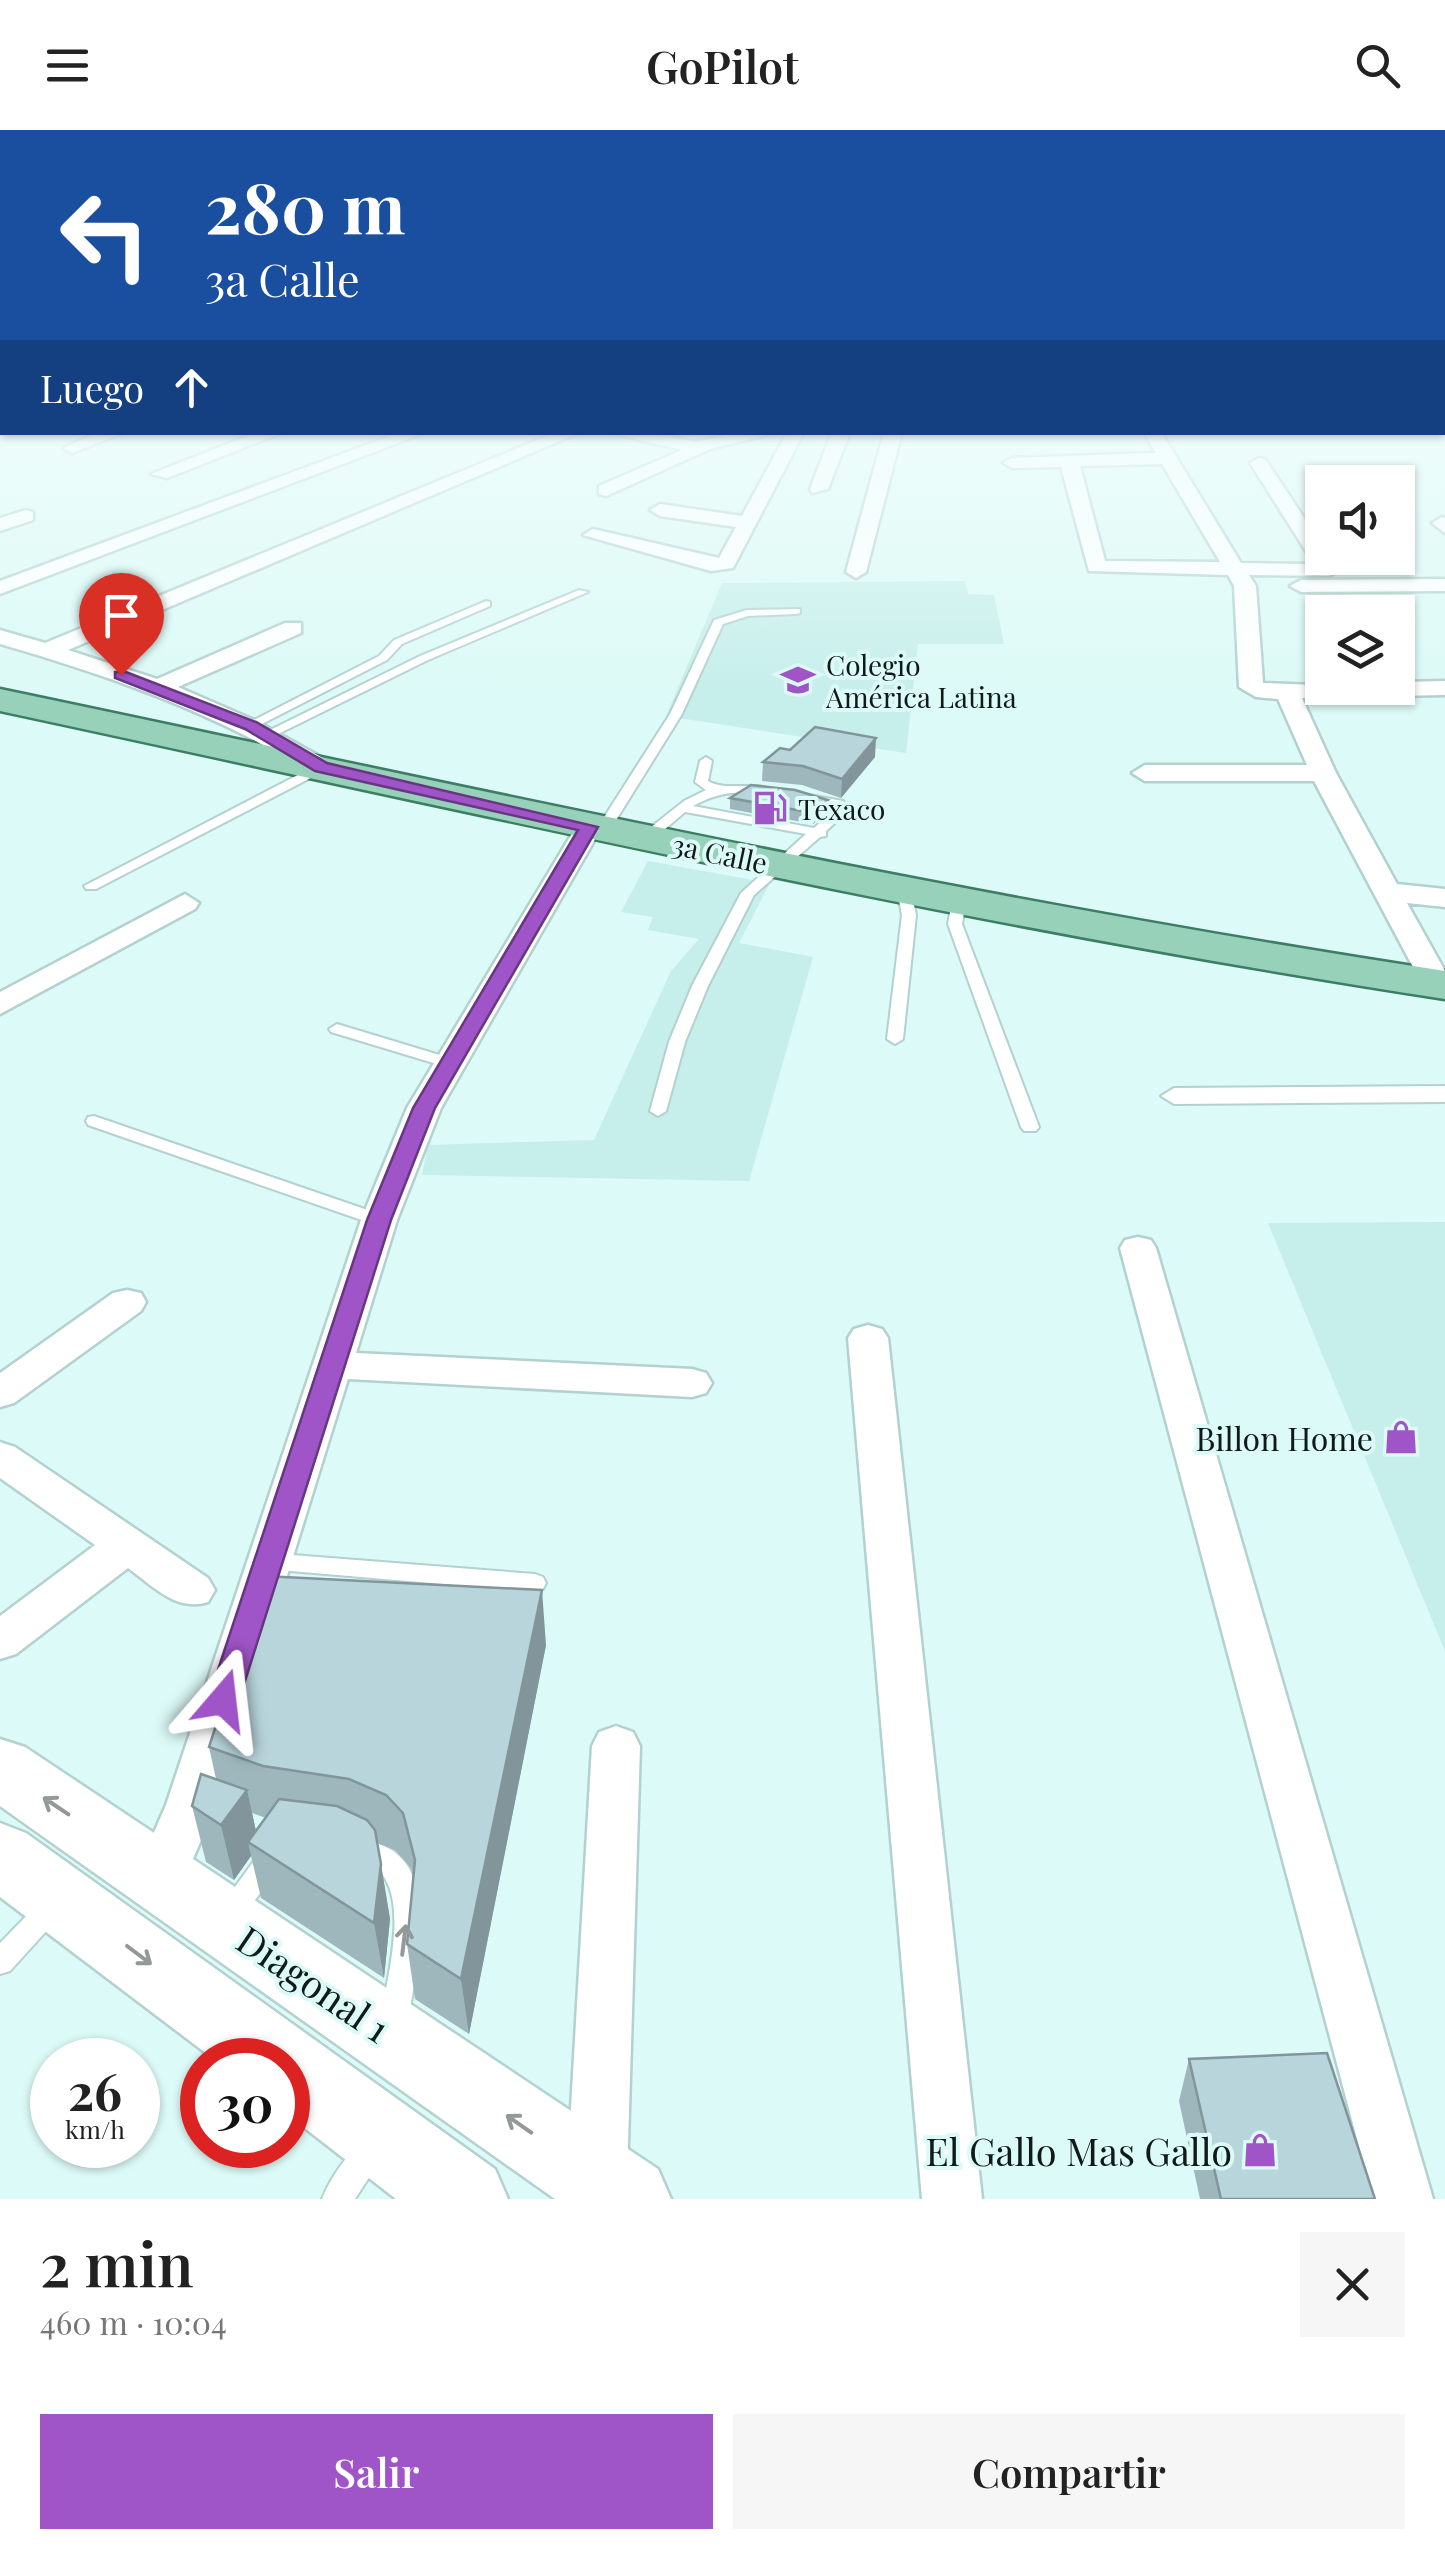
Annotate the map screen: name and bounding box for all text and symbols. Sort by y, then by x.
text: GoPilot [646,35,799,95]
icon: menu [40,38,95,93]
icon: search [1350,38,1405,93]
text: 280 m [205,158,406,252]
icon: left [40,170,170,300]
text: 3a Calle [205,248,360,308]
icon: ahead [164,360,219,415]
text: Luego [40,362,144,413]
map controls [1305,465,1415,705]
button: sound [1305,465,1415,575]
pin [79,573,164,676]
icon: arrive [94,588,149,643]
button: layers [1305,595,1415,705]
place label: Colegio América Latina [825,646,1017,715]
school or university icon: Colegio América Latina [779,661,817,699]
fuel station icon: Texaco [751,789,789,827]
place label: Texaco [798,790,885,827]
street label: 3a Calle [669,825,771,881]
place label: Billon Home [1195,1416,1373,1459]
shop icon: Billon Home [1382,1418,1420,1456]
position arrow [171,1648,275,1752]
one-way arrow [42,1796,70,1817]
street label: Diagonal 1 [228,1913,400,2053]
one-way arrow [395,1924,414,1956]
one-way arrow [125,1945,152,1966]
speed limit sign: 30 [180,2038,310,2168]
text: 26 [68,2057,122,2124]
text: km/h [65,2112,125,2145]
one-way arrow [505,2114,533,2135]
place label: El Gallo Mas Gallo [926,2125,1232,2176]
shop icon: El Gallo Mas Gallo [1241,2131,1279,2169]
text: 2 min [40,2222,193,2302]
button: close [1300,2232,1405,2337]
text: 460 m · 10:04 [40,2300,227,2343]
button: Salir [40,2414,713,2529]
button: Compartir [733,2414,1405,2529]

